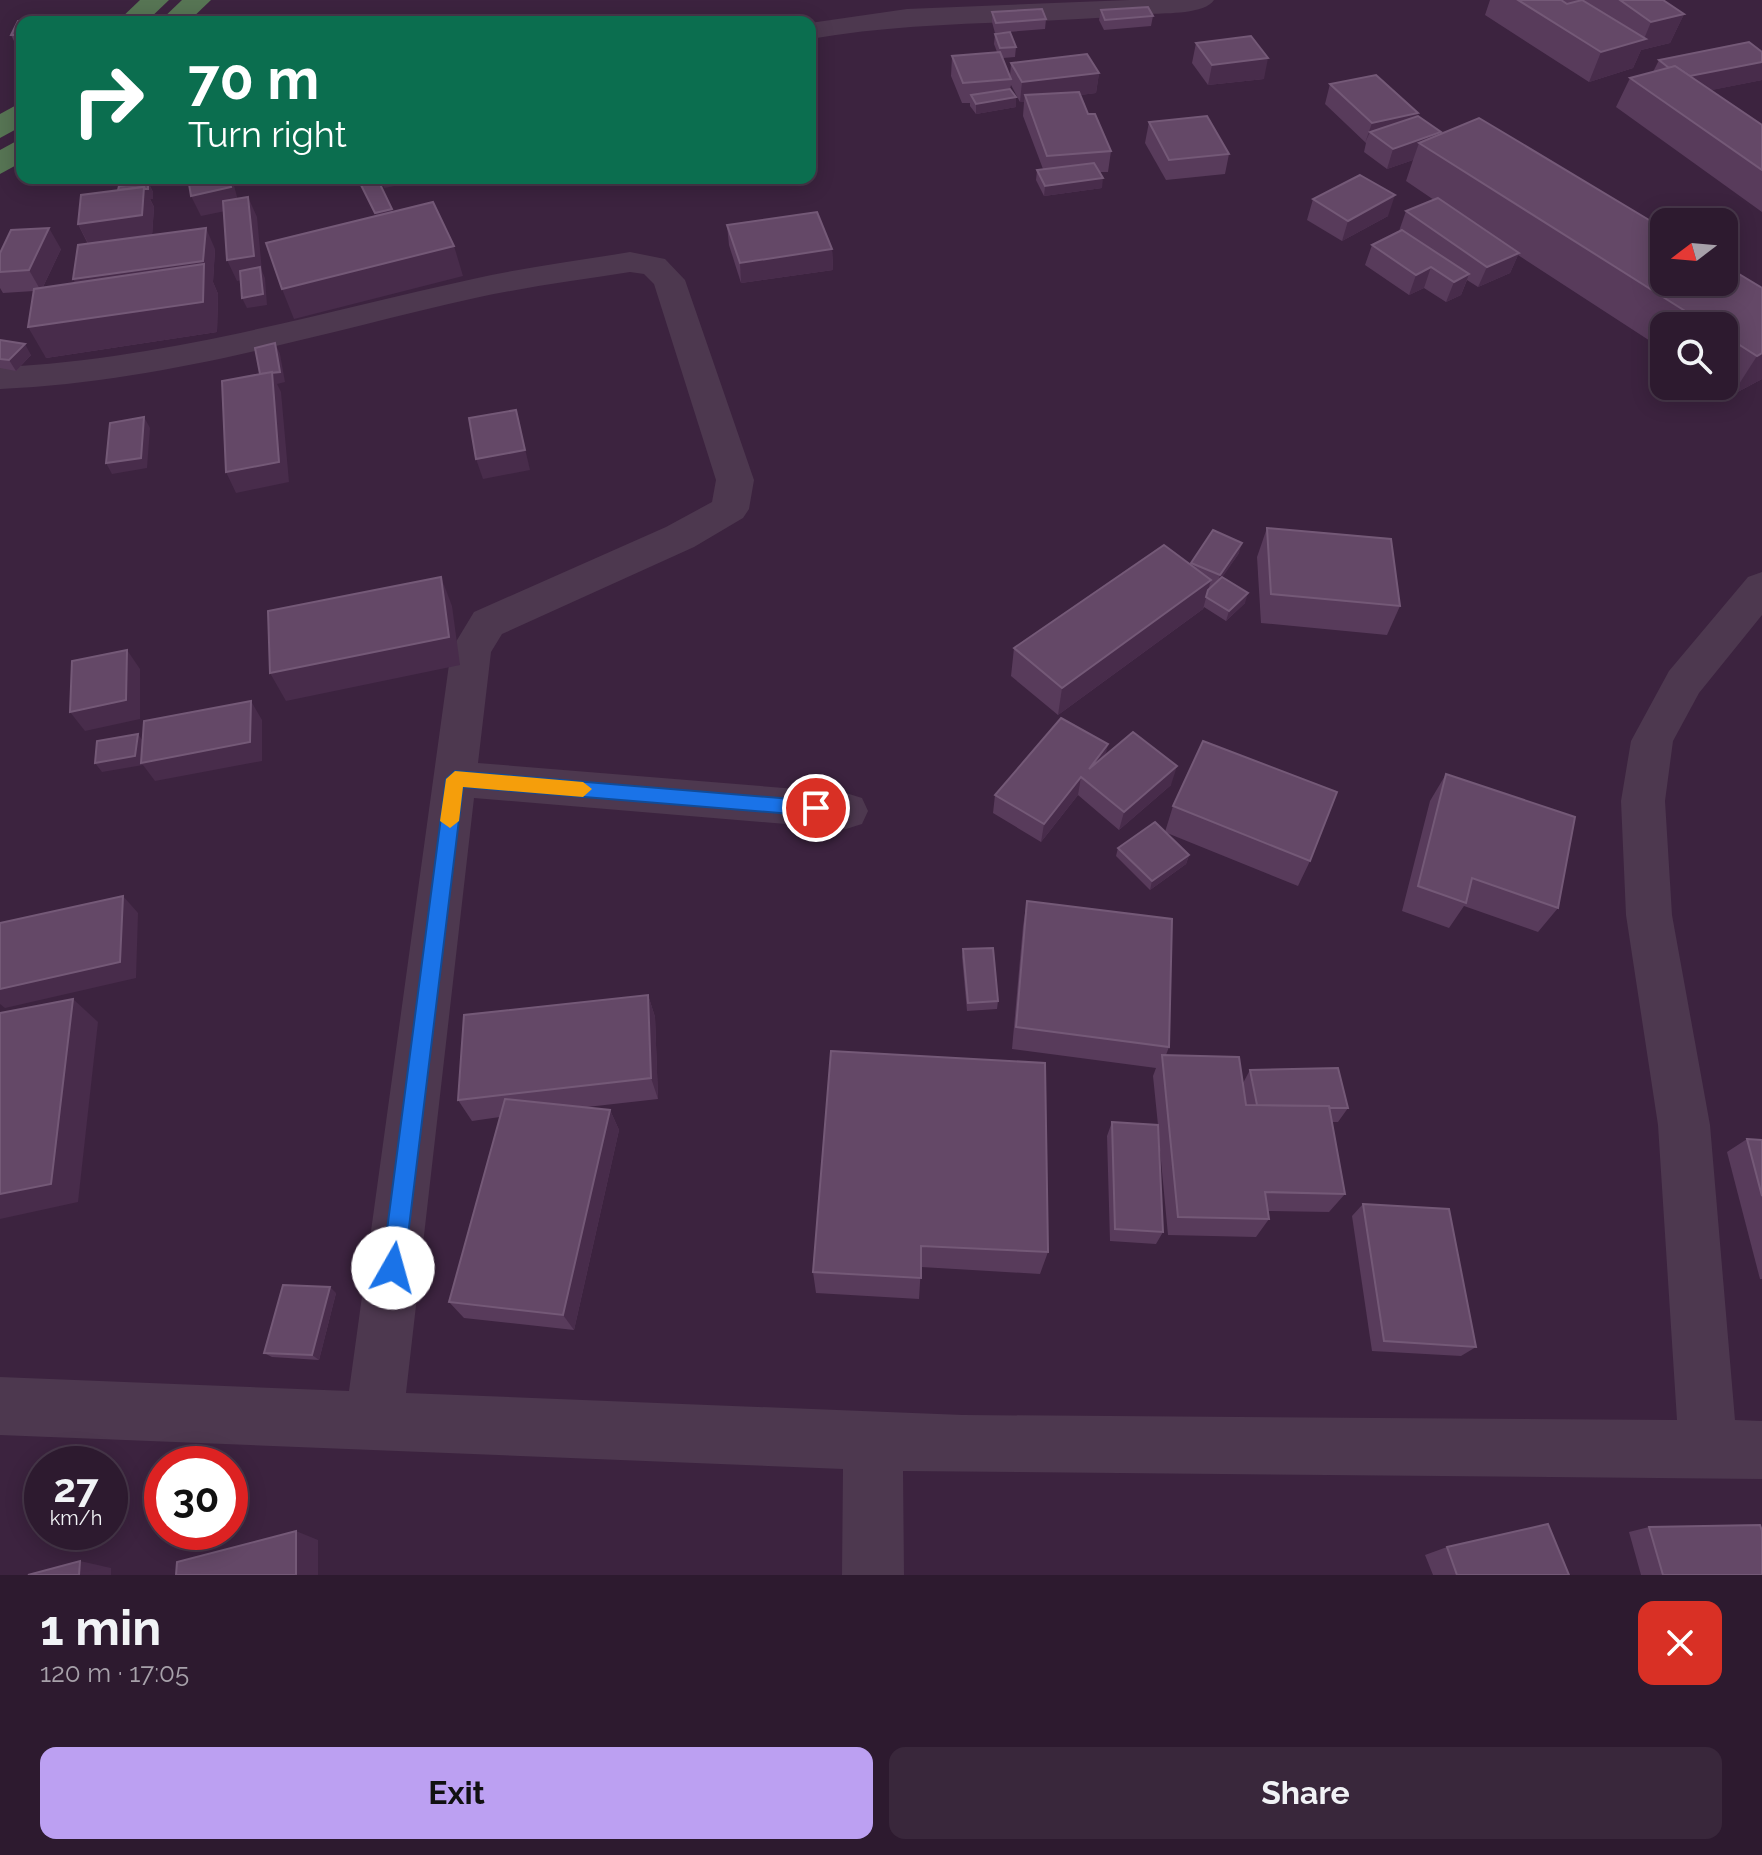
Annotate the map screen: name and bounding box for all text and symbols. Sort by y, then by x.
text: 70 m [188,46,319,112]
icon: right [56,48,160,152]
text: Turn right [188,113,347,155]
north arrow [1650,208,1738,296]
map controls [1650,208,1738,400]
button: search [1650,312,1738,400]
pin [782,774,850,842]
icon: arrive [794,786,838,830]
position arrow [351,1226,435,1310]
speed limit sign: 30 [144,1446,248,1550]
text: 27 [53,1464,98,1511]
text: km/h [50,1506,102,1530]
text: 1 min [40,1600,161,1656]
button: close [1638,1601,1722,1685]
text: 120 m · 17:05 [40,1658,189,1688]
button: Exit [40,1747,873,1839]
button: Share [889,1747,1722,1839]

